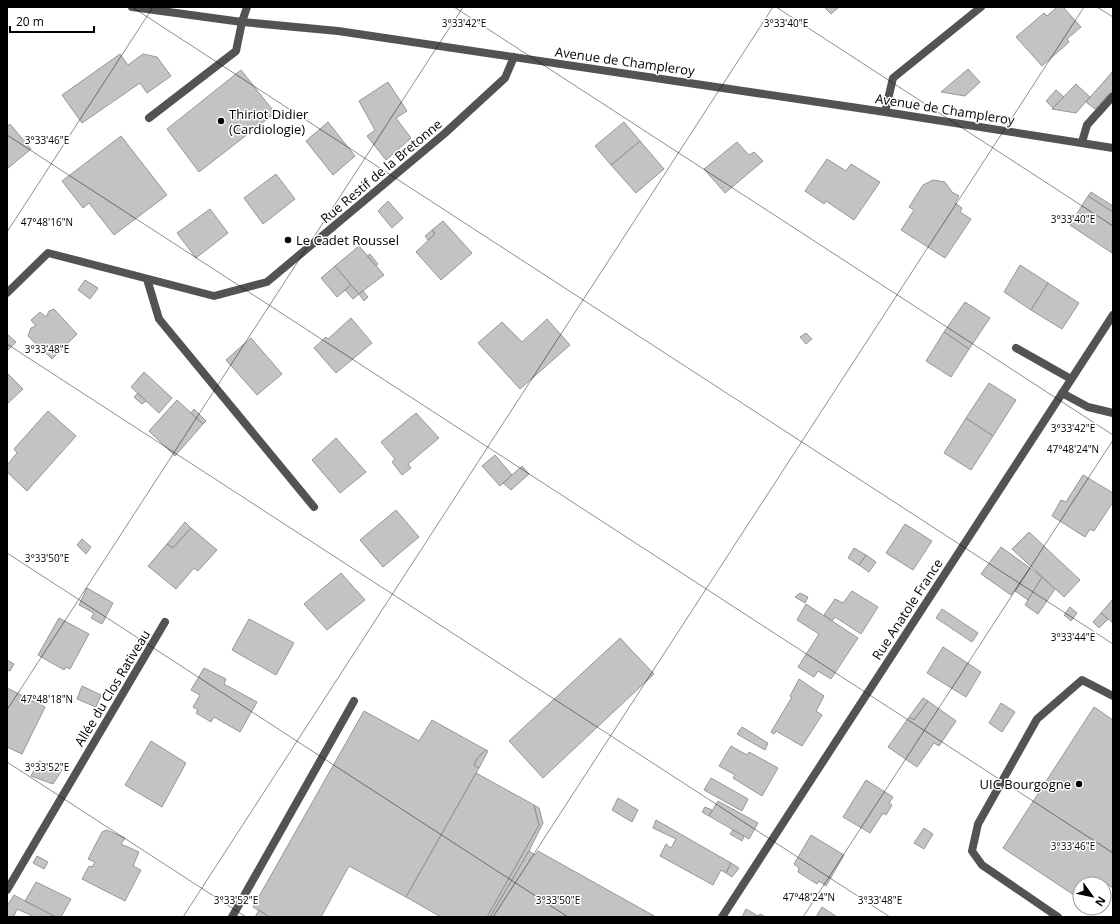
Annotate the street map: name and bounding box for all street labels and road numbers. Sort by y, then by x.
street label: Avenue de Champleroy [554,42,696,80]
street label: Avenue de Champleroy [874,89,1016,129]
street label: Rue Restif de la Bretonne [317,115,445,227]
street label: Rue Anatole France [868,555,946,663]
street label: Allée du Clos Rativeau [70,626,154,750]

